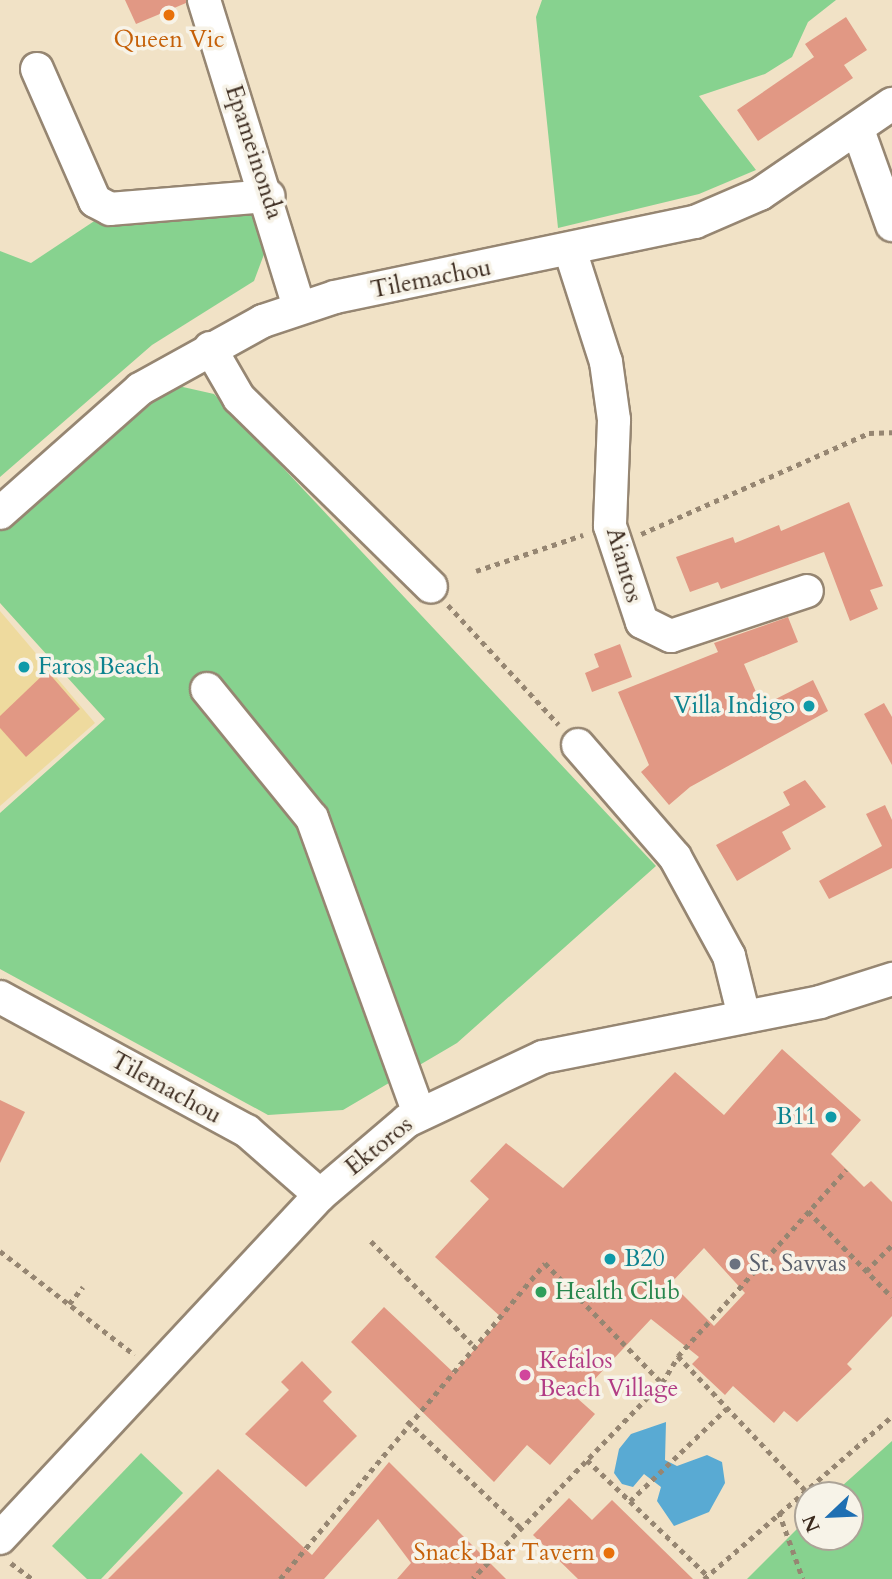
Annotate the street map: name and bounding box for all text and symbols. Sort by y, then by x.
marker: Queen Vic [161,7,177,23]
place label: Queen Vic [113,26,225,54]
street label: Epameinonda [219,81,289,223]
street label: Tilemachou [368,253,494,305]
street label: Aiantos [600,524,648,606]
place label: Faros Beach [38,653,160,681]
marker: Faros Beach [16,659,32,675]
place label: Villa Indigo [674,692,795,720]
marker: Villa Indigo [801,698,817,714]
street label: Tilemachou [106,1046,226,1130]
place label: B11 [776,1103,817,1131]
marker: B11 [823,1109,839,1125]
street label: Ektoros [340,1110,418,1182]
place label: B20 [624,1245,665,1273]
place label: St. Savvas [749,1250,846,1278]
marker: B20 [602,1251,618,1267]
marker: St. Savvas [727,1256,743,1272]
place label: Health Club [555,1278,680,1306]
marker: Health Club [533,1284,549,1300]
place label: Kefalos Beach Village [539,1347,678,1403]
marker: Kefalos Beach Village [517,1367,533,1383]
north arrow [794,1481,864,1551]
text: N [796,1511,827,1536]
place label: Snack Bar Tavern [413,1539,595,1567]
marker: Snack Bar Tavern [601,1545,617,1561]

